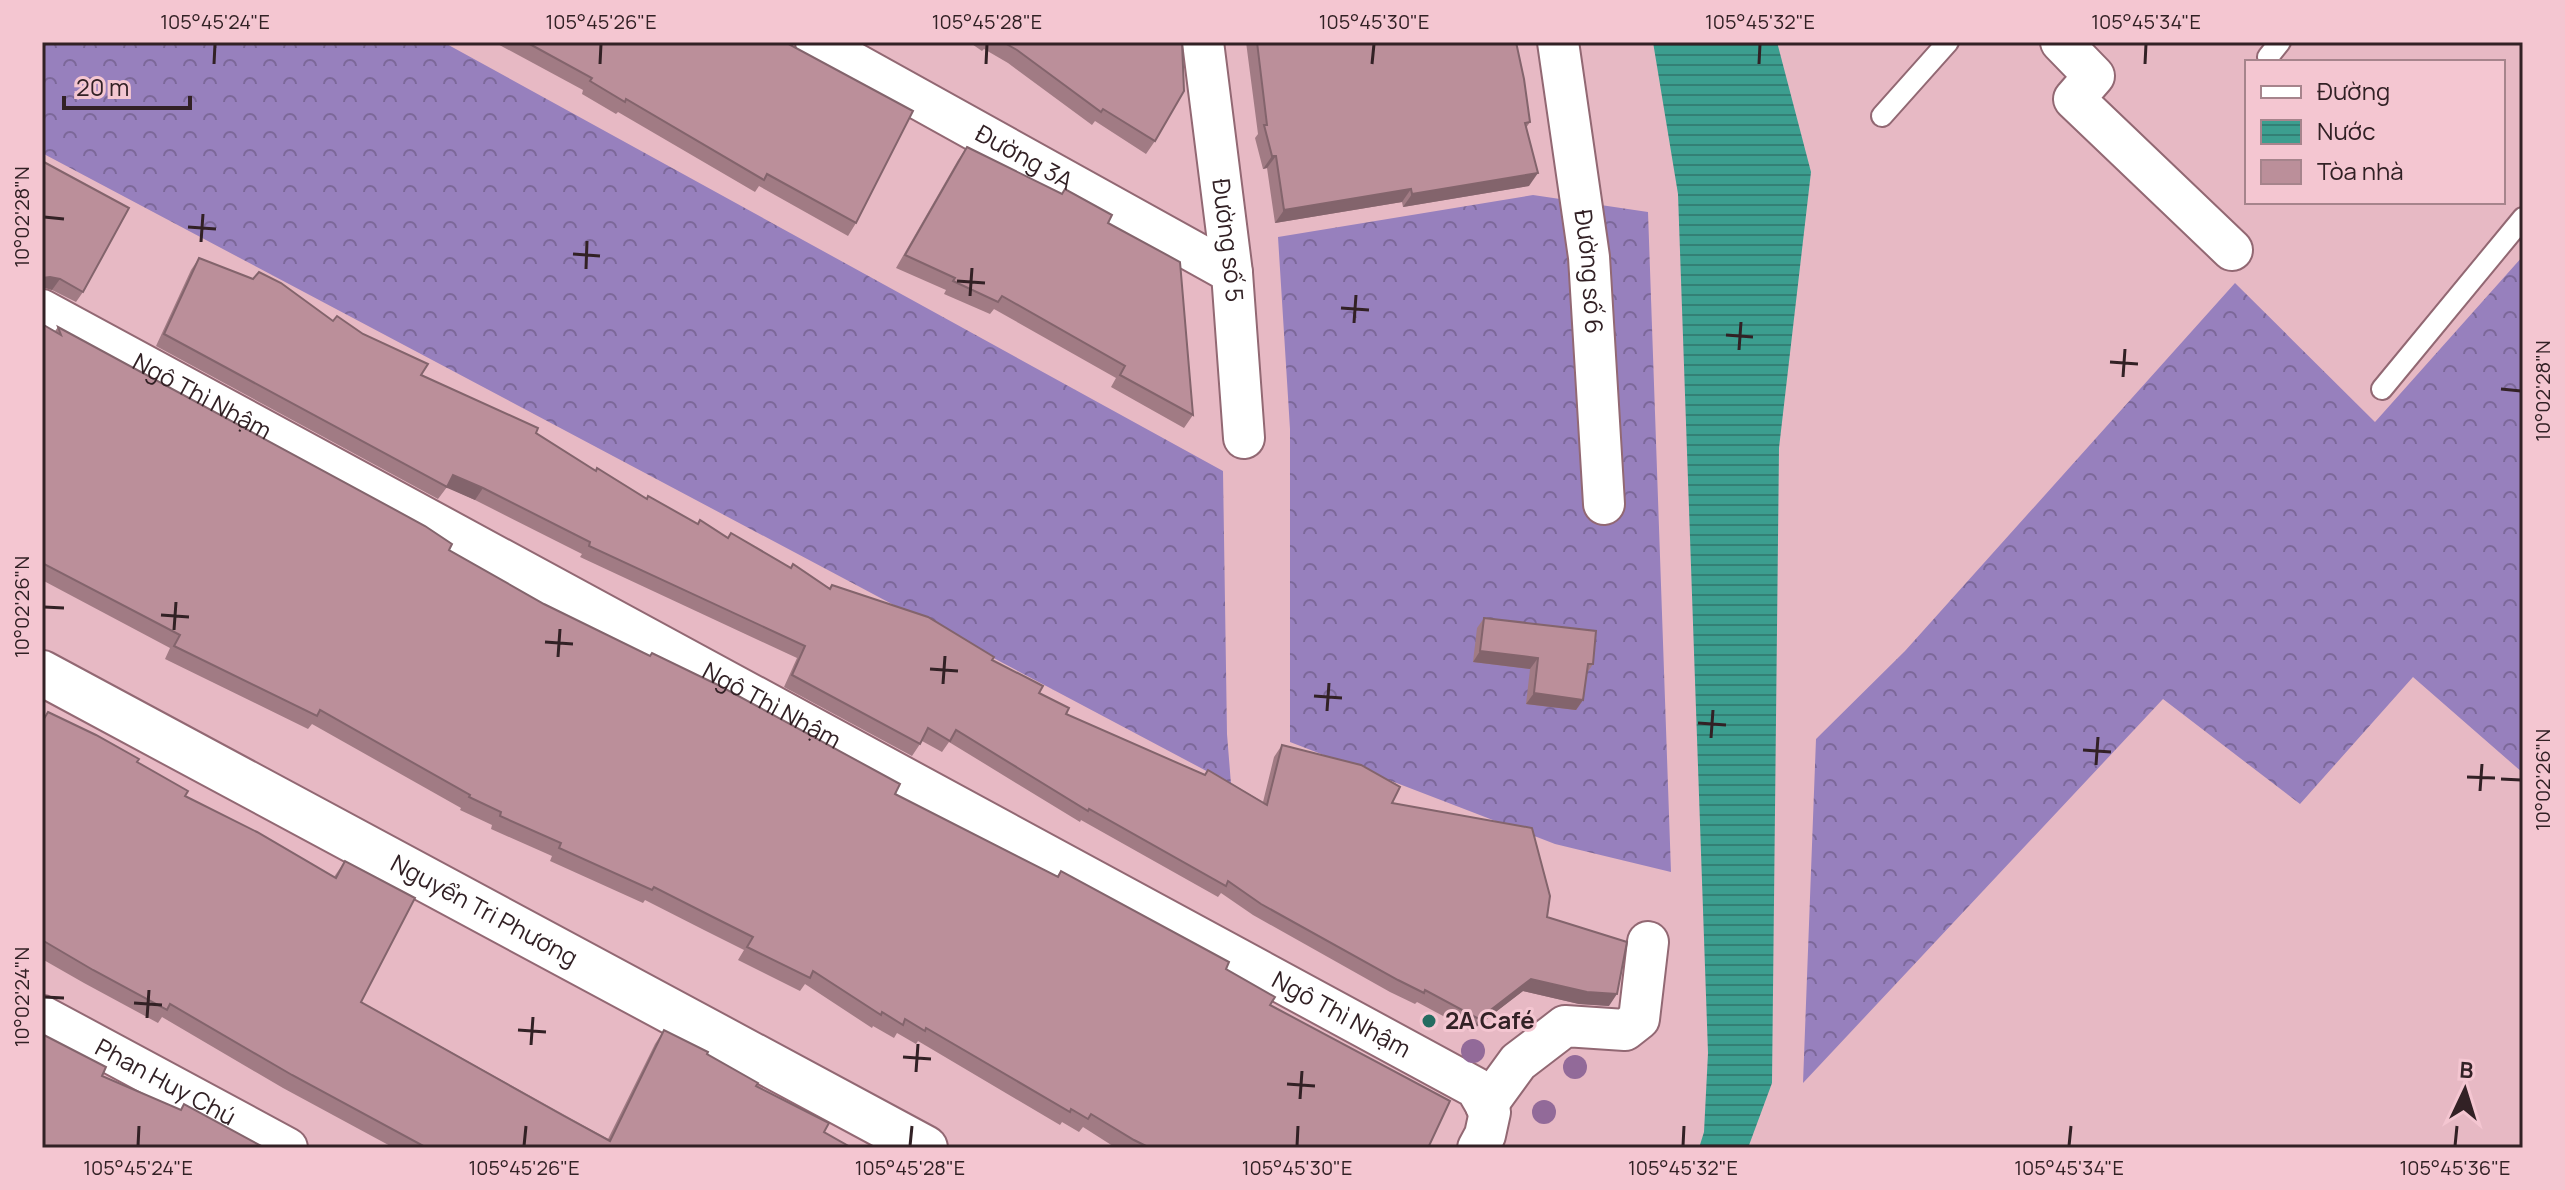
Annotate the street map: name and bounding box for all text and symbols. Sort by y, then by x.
text: 105°45'24"E [160,8,270,35]
text: 105°45'26"E [545,8,657,35]
text: 105°45'28"E [932,8,1042,35]
text: 105°45'30"E [1319,8,1429,35]
text: 105°45'32"E [1705,8,1815,35]
text: 105°45'34"E [2091,8,2201,35]
scale bar [64,60,190,110]
legend [2245,60,2505,204]
text: 20 m [76,70,129,103]
text: Đường [2317,74,2390,107]
text: Nước [2317,114,2376,147]
street label: Đường 3A [970,116,1079,197]
text: Tòa nhà [2317,154,2404,187]
text: 10°02'28"N [8,166,35,268]
street label: Đường số 5 [1205,177,1252,303]
street label: Đường số 6 [1567,207,1612,335]
text: 10°02'28"N [2529,340,2556,442]
street label: Ngô Thì Nhậm [128,344,278,446]
text: 10°02'26"N [8,556,35,658]
street label: Ngô Thì Nhậm [697,653,847,755]
text: 10°02'26"N [2529,729,2556,831]
street label: Nguyển Tri Phương [385,846,584,973]
text: 10°02'24"N [8,947,35,1047]
street label: Ngô Thì Nhậm [1267,962,1417,1065]
place label: 2A Café [1445,1003,1535,1036]
marker: 2A Café [1420,1012,1438,1030]
street label: Phan Huy Chú [90,1030,242,1132]
north arrow [2425,1050,2505,1130]
text: B [2458,1055,2474,1086]
text: 105°45'24"E [83,1154,193,1181]
text: 105°45'26"E [468,1154,580,1181]
text: 105°45'28"E [855,1154,965,1181]
text: 105°45'30"E [1242,1154,1352,1181]
text: 105°45'32"E [1628,1154,1738,1181]
text: 105°45'34"E [2014,1154,2124,1181]
text: 105°45'36"E [2400,1154,2510,1181]

